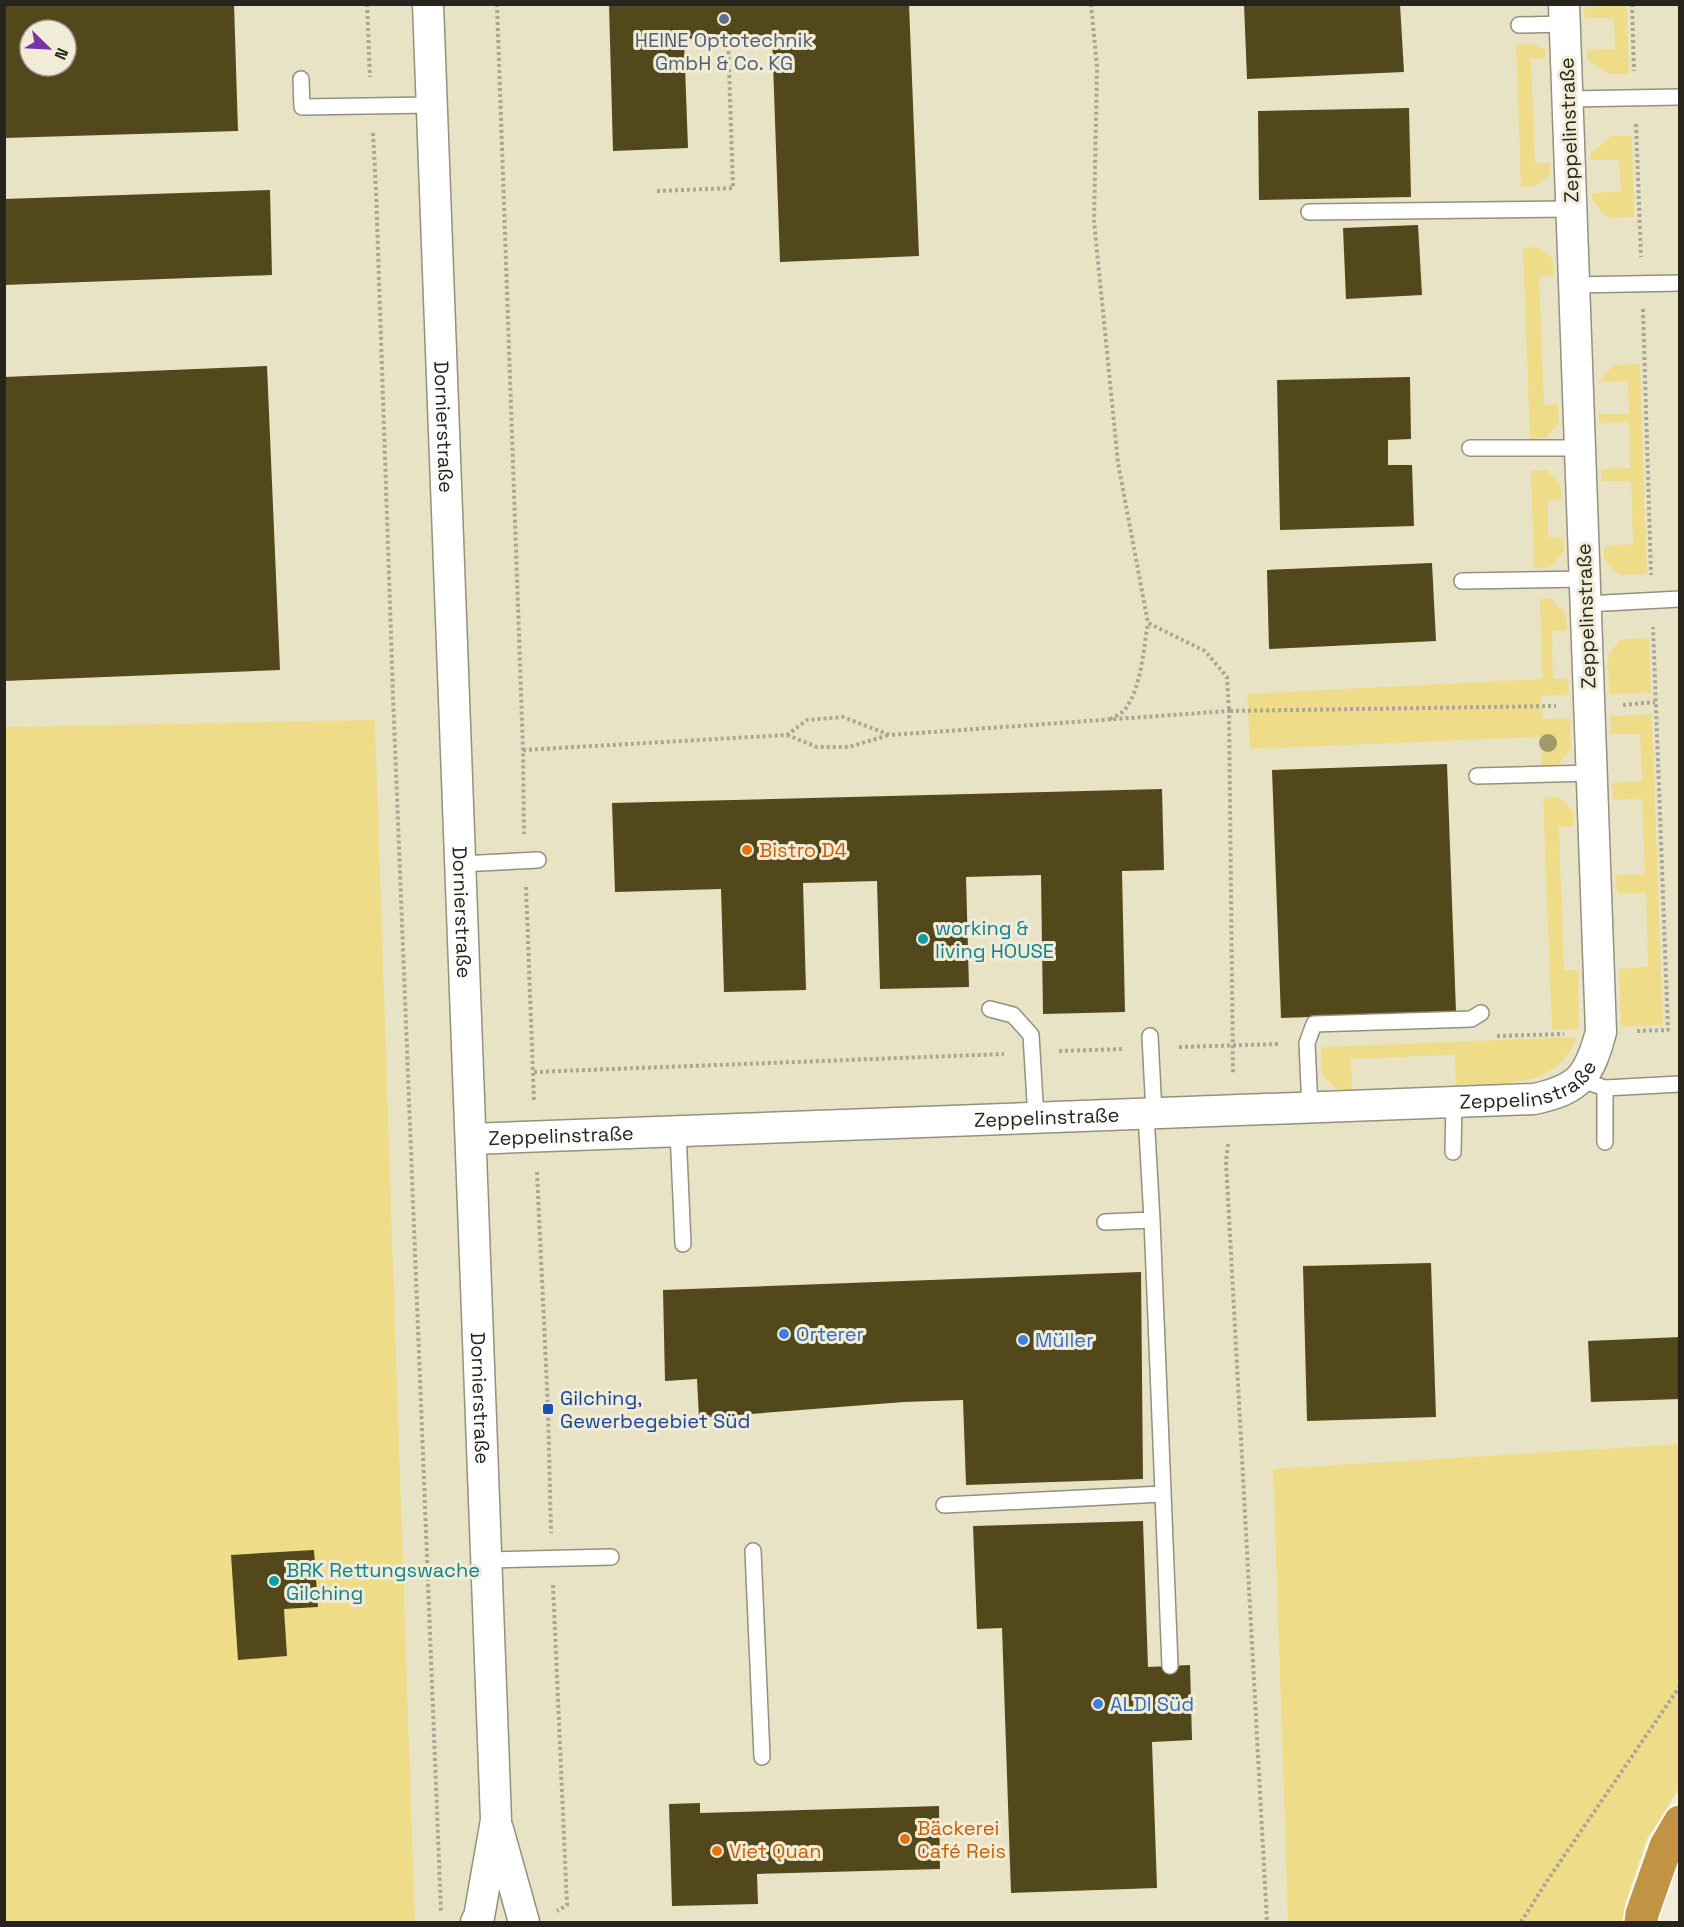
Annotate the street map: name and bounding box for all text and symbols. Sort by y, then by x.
marker: HEINE Optotechnik GmbH & Co. KG [717,12,731,26]
north arrow [18,18,78,78]
place label: HEINE Optotechnik GmbH & Co. KG [635,27,813,76]
text: N [49,45,73,63]
street label: Zeppelinstraße [1553,57,1585,203]
street label: Dornierstraße [428,360,459,493]
street label: Zeppelinstraße [1570,543,1602,689]
place label: Bistro D4 [759,837,847,863]
marker: Bistro D4 [740,843,754,857]
street label: Dornierstraße [447,846,477,979]
place label: working & living HOUSE [935,915,1054,964]
marker: working & living HOUSE [916,932,930,946]
street label: Zeppelinstraße [1459,1056,1602,1115]
street label: Zeppelinstraße [973,1102,1120,1133]
street label: Zeppelinstraße [488,1120,634,1151]
place label: Orterer [796,1321,864,1347]
marker: Orterer [777,1327,791,1341]
place label: Müller [1035,1327,1094,1353]
street label: Dornierstraße [465,1331,496,1465]
marker: Müller [1016,1333,1030,1347]
place label: Gilching, Gewerbegebiet Süd [560,1385,750,1434]
marker: Gilching, Gewerbegebiet Süd [541,1402,555,1416]
place label: BRK Rettungswache Gilching [286,1557,480,1606]
marker: BRK Rettungswache Gilching [267,1574,281,1588]
place label: ALDI Süd [1110,1691,1194,1717]
marker: ALDI Süd [1091,1697,1105,1711]
place label: Bäckerei Café Reis [917,1815,1006,1864]
marker: Bäckerei Café Reis [898,1832,912,1846]
place label: Viet Quan [729,1838,821,1864]
marker: Viet Quan [710,1844,724,1858]

